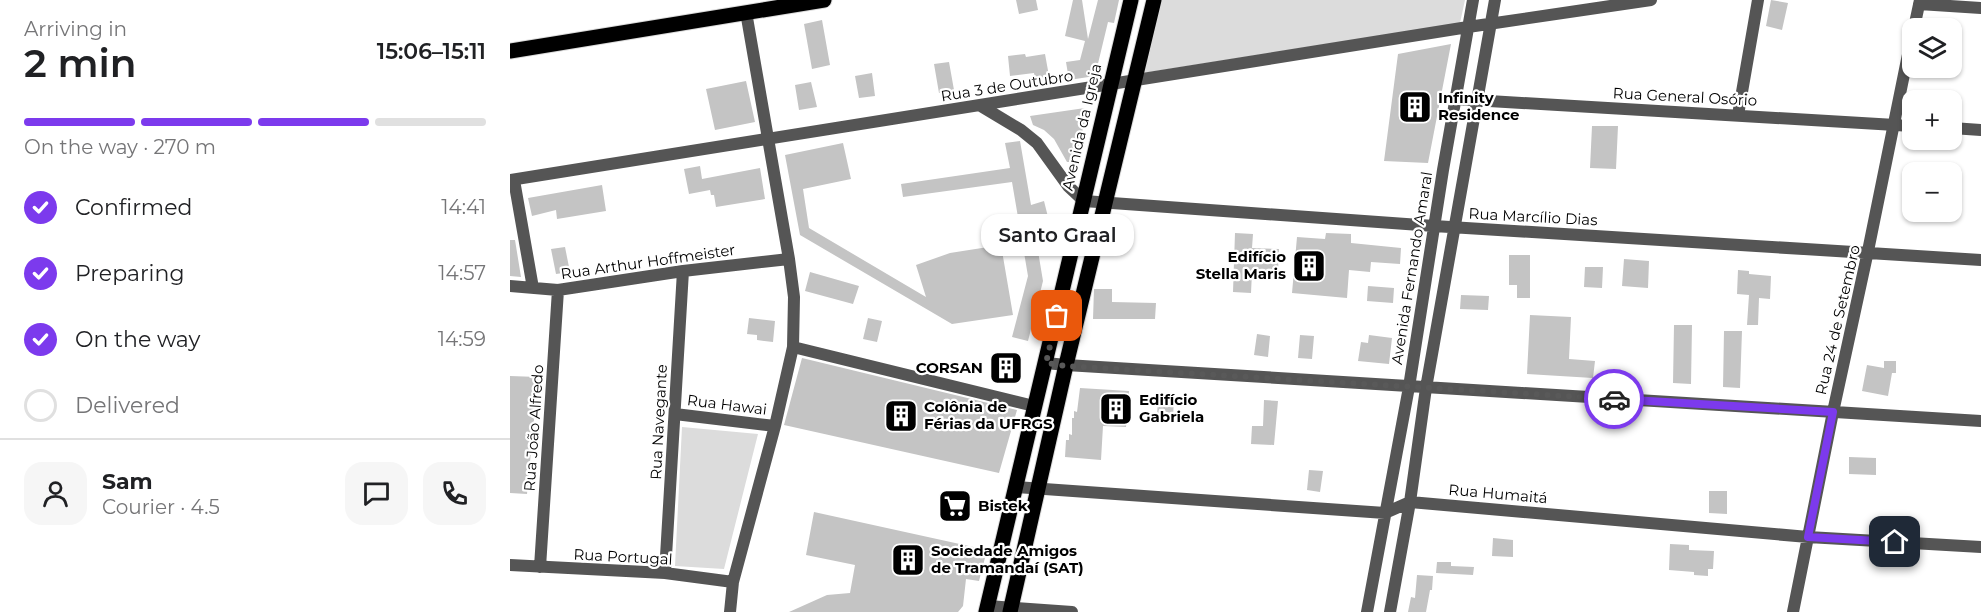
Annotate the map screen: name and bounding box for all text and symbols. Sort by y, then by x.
text: Arriving in [24,17,127,41]
map controls [1902,18,1962,222]
button: layers [1902,18,1962,78]
text: 15:06–15:11 [377,38,486,65]
text: 2 min [24,39,137,87]
street label: Avenida da Igreja [1058,61,1105,192]
street label: Rua 3 de Outubro [940,66,1074,105]
street label: Rua General Osório [1612,83,1758,110]
place label: Infinity Residence [1438,88,1519,124]
building icon: Infinity Residence [1397,89,1433,125]
button: + [1902,90,1962,150]
text: On the way · 270 m [24,135,216,159]
button: − [1902,162,1962,222]
street label: Avenida Fernando Amaral [1387,170,1436,366]
icon: check [24,191,57,224]
text: Confirmed [75,194,192,221]
text: 14:41 [441,195,486,219]
street label: Rua Marcílio Dias [1468,204,1598,229]
callout: Santo Graal [980,214,1134,256]
text: Santo Graal [998,223,1117,247]
street label: Rua Arthur Hoffmeister [559,240,736,283]
street label: Rua 24 de Setembro [1811,243,1864,397]
place label: Edifício Stella Maris [1196,247,1286,283]
building icon: Edifício Stella Maris [1291,248,1327,284]
icon: check [24,257,57,290]
text: Preparing [75,260,184,287]
text: 14:57 [438,261,486,285]
pin [1031,290,1082,341]
icon: bag [1040,299,1073,332]
icon: check [24,323,57,356]
text: On the way [75,326,200,353]
text: 14:59 [438,327,486,351]
building icon: CORSAN [988,350,1024,386]
place label: CORSAN [916,358,983,377]
street label: Rua João Alfredo [520,364,547,492]
street label: Rua Navegante [646,364,671,480]
courier [1584,369,1644,429]
icon: car [1598,383,1631,416]
street label: Rua Hawai [686,390,768,419]
place label: Edifício Gabriela [1139,390,1204,426]
building icon: Edifício Gabriela [1098,391,1134,427]
text: Delivered [75,392,180,419]
place label: Colônia de Férias da UFRGS [924,397,1053,433]
building icon: Colônia de Férias da UFRGS [883,398,919,434]
button: person [24,462,87,525]
button: chat [345,462,408,525]
button: phone [423,462,486,525]
text: Sam [102,468,153,495]
street label: Rua Humaitá [1448,480,1548,507]
supermarket icon: Bistek [937,488,973,524]
text: Courier · 4.5 [102,495,220,519]
place label: Bistek [978,496,1028,515]
pin [1869,516,1920,567]
icon: home [1878,525,1911,558]
place label: Sociedade Amigos de Tramandaí (SAT) [931,541,1084,577]
building icon: Sociedade Amigos de Tramandaí (SAT) [890,542,926,578]
street label: Rua Portugal [573,544,673,569]

